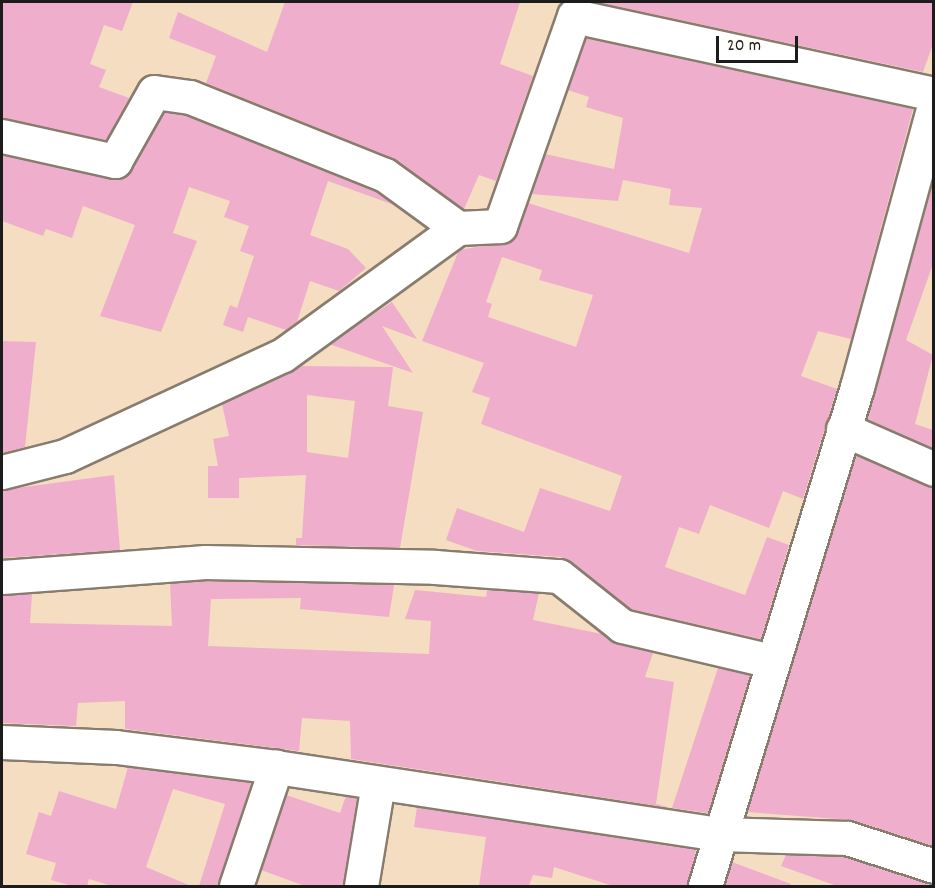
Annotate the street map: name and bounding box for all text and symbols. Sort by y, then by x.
scale bar [719,24,802,62]
text: 20 m [727,34,761,59]

